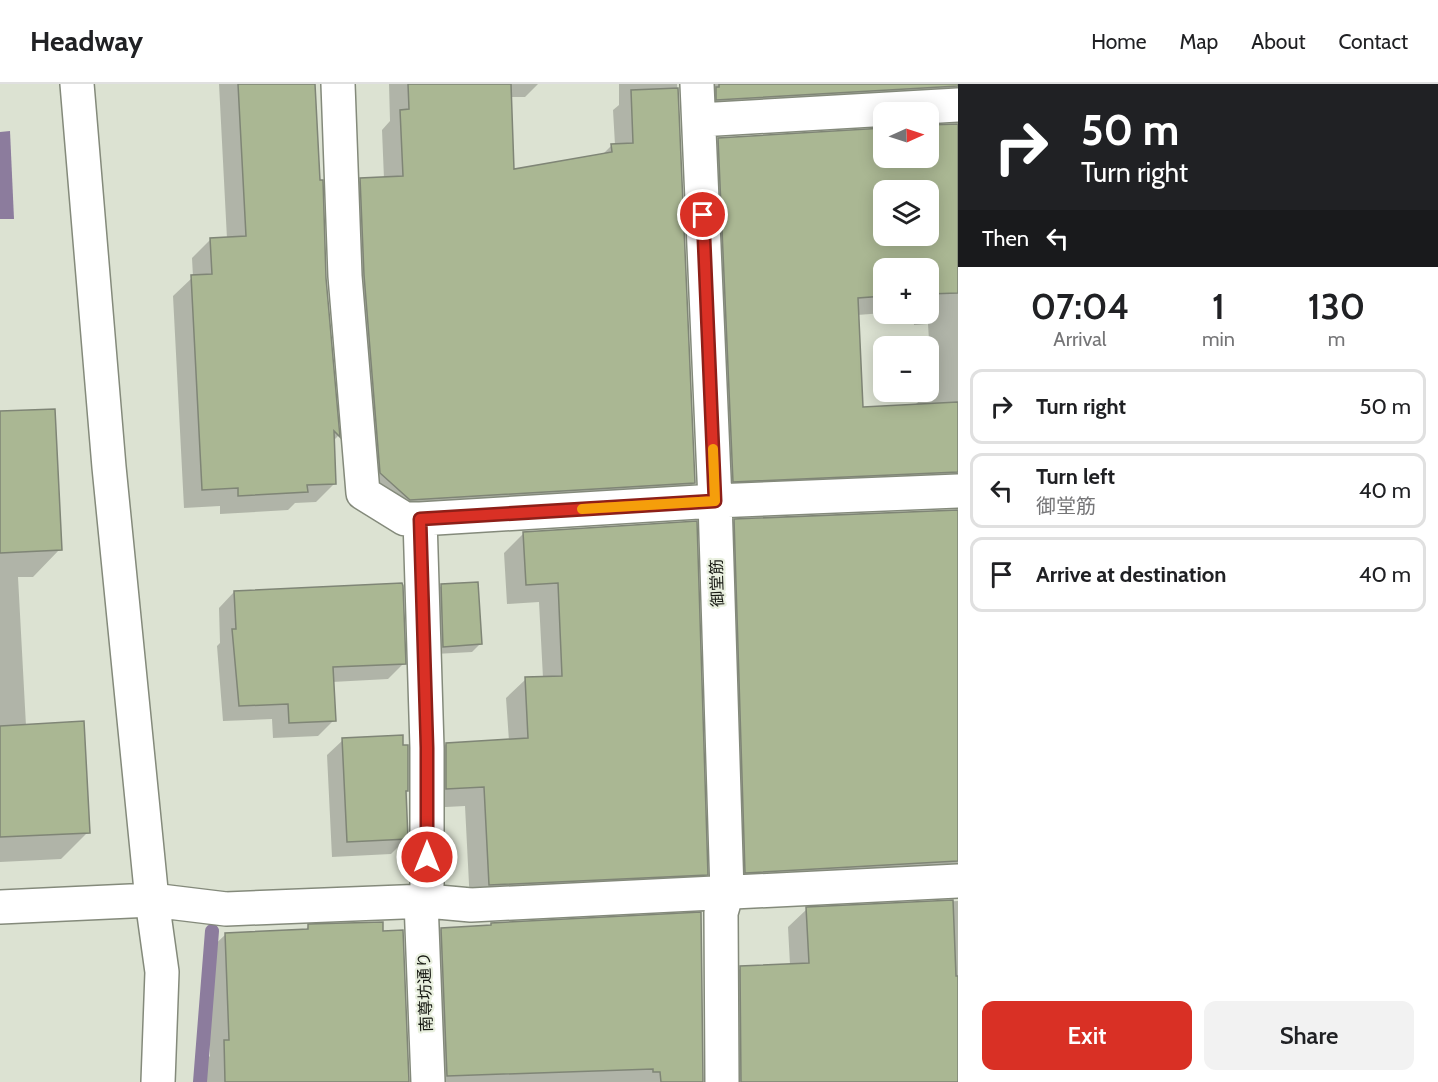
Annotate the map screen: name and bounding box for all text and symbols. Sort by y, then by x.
text: Headway [30,24,143,58]
text: Home [1091,29,1147,54]
text: Map [1180,29,1218,54]
text: About [1251,29,1305,54]
text: Contact [1338,29,1408,54]
north arrow [873,102,939,168]
map controls [873,102,939,402]
text: 50 m [1081,104,1179,156]
icon: right [982,108,1060,186]
text: Turn right [1081,156,1188,189]
button: layers [873,180,939,246]
pin [677,189,728,240]
icon: arrive [686,198,719,231]
icon: left [1041,222,1074,255]
text: Then [982,225,1029,252]
button: + [873,258,939,324]
text: 07:04 [1031,284,1129,328]
text: 1 [1212,284,1225,328]
text: 130 [1308,284,1365,328]
text: Arrival [1053,327,1107,351]
text: min [1202,327,1235,351]
text: m [1328,327,1345,351]
button: − [873,336,939,402]
icon: right [985,390,1018,423]
text: Turn right [1036,393,1126,420]
text: 50 m [1359,393,1411,420]
text: Turn left [1036,463,1115,490]
icon: left [985,474,1018,507]
text: 40 m [1359,477,1411,504]
text: 御堂筋 [1036,494,1096,518]
icon: arrive [985,558,1018,591]
street label: 御堂筋 [707,559,727,607]
text: Arrive at destination [1036,561,1226,588]
text: 40 m [1359,561,1411,588]
position arrow [395,825,459,889]
street label: 南尊坊通り [414,952,436,1032]
button: Exit [982,1001,1192,1070]
button: Share [1204,1001,1414,1070]

